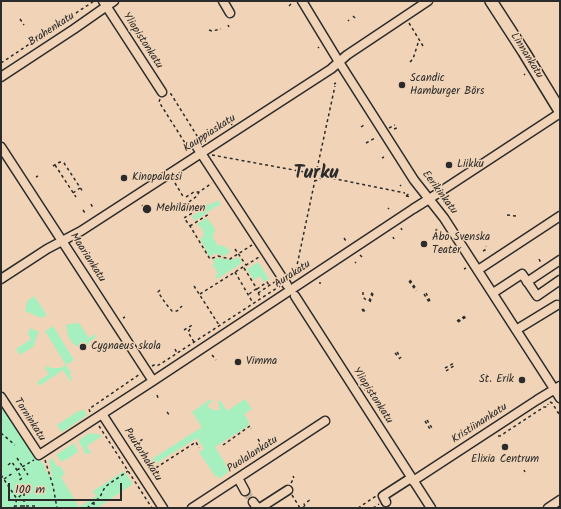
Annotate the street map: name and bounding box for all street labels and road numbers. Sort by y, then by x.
street label: Brahenkatu [26,10,78,50]
street label: Yliopistonkatu [119,11,165,71]
street label: Linnankatu [507,31,545,81]
street label: Kauppiaskatu [181,112,239,156]
street label: Eerikinkatu [418,169,460,217]
street label: Maariankatu [66,231,108,285]
street label: Aurakatu [272,258,314,292]
street label: Yliopistonkatu [349,366,395,426]
street label: Torninkatu [10,396,48,444]
street label: Kristiinankatu [450,401,510,447]
street label: Puutarhakatu [120,426,164,484]
street label: Puolalankatu [225,434,281,476]

